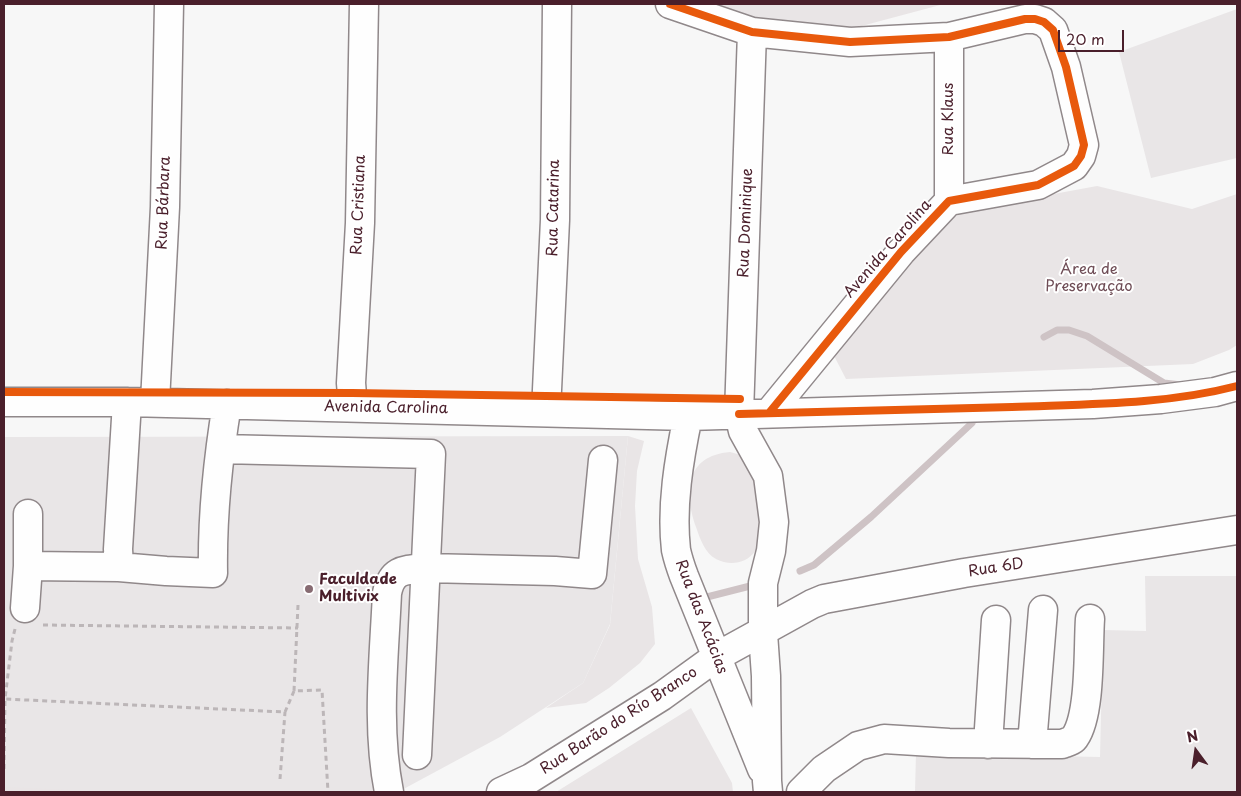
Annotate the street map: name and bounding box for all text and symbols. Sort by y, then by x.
scale bar [1061,20,1127,52]
text: 20 m [1066,27,1105,50]
street label: Rua Klaus [940,83,958,155]
street label: Rua Cristiana [348,155,370,255]
street label: Rua Bárbara [153,156,175,250]
street label: Rua Catarina [544,159,564,257]
street label: Rua Dominique [735,168,757,278]
street label: Avenida Carolina [841,196,935,302]
park label: Área de Preservação [1045,261,1133,296]
street label: Avenida Carolina [324,398,448,418]
street label: Rua 6D [967,555,1025,581]
street label: Rua das Acácias [671,557,731,677]
place label: Faculdade Multivix [319,571,397,606]
marker: Faculdade Multivix [303,583,315,595]
street label: Rua Barão do Río Branco [537,663,701,779]
text: N [1184,724,1200,747]
north arrow [1171,726,1221,776]

